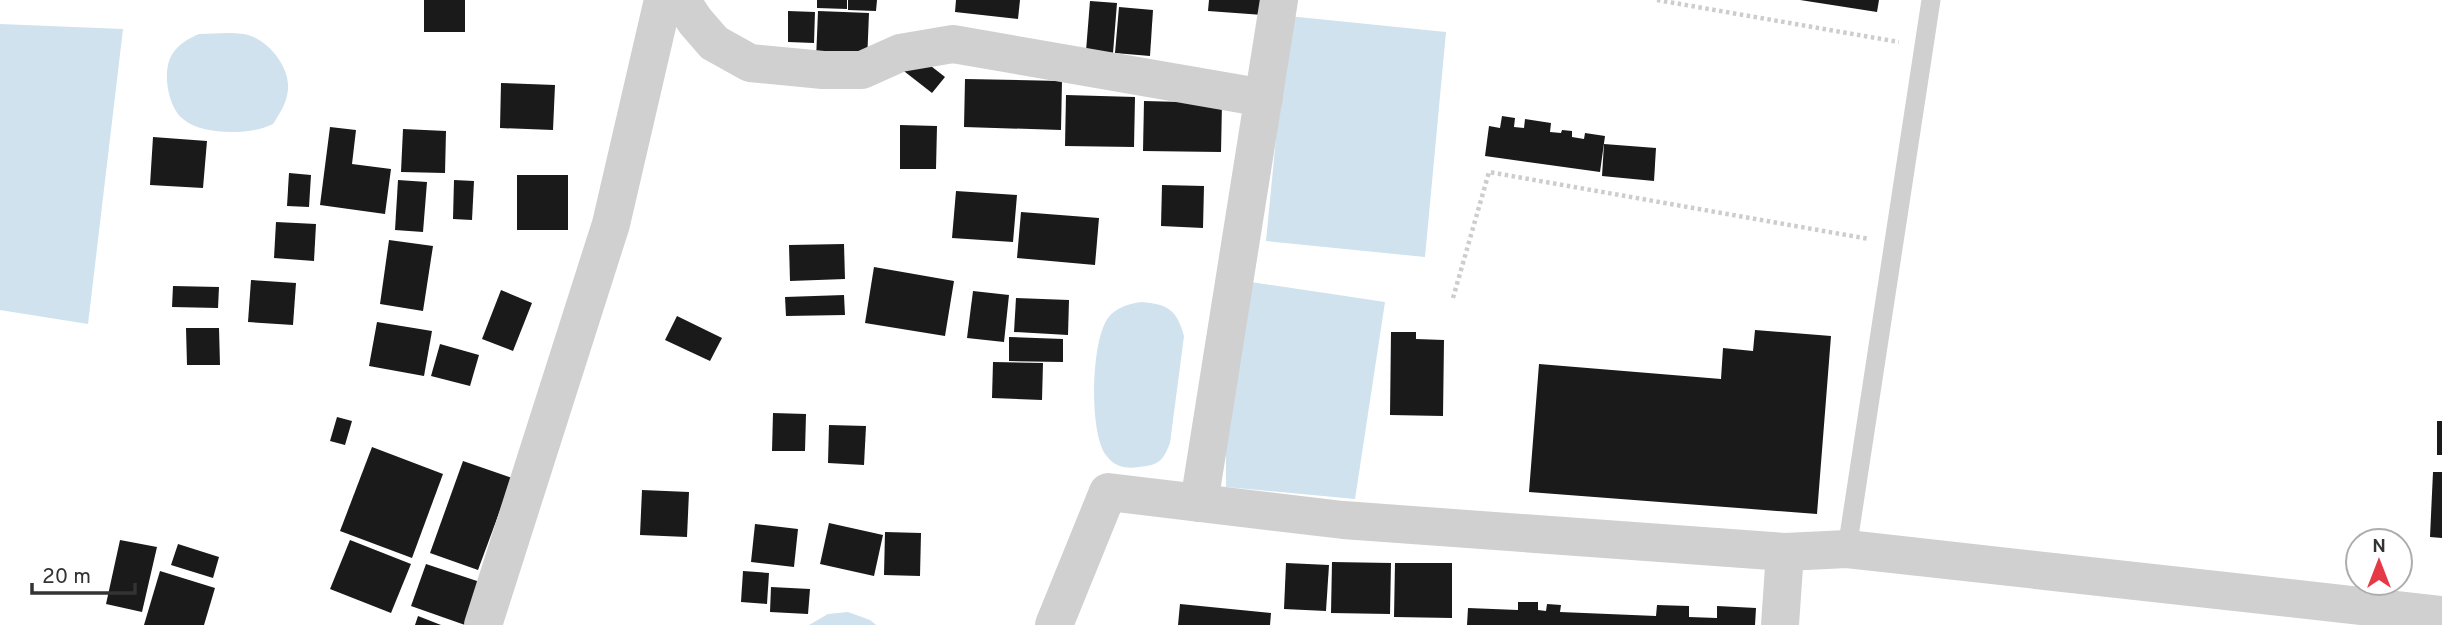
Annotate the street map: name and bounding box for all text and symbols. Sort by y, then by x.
north arrow [2344,527,2414,597]
text: N [2372,535,2386,559]
scale bar [32,552,135,596]
text: 20 m [42,564,91,591]

